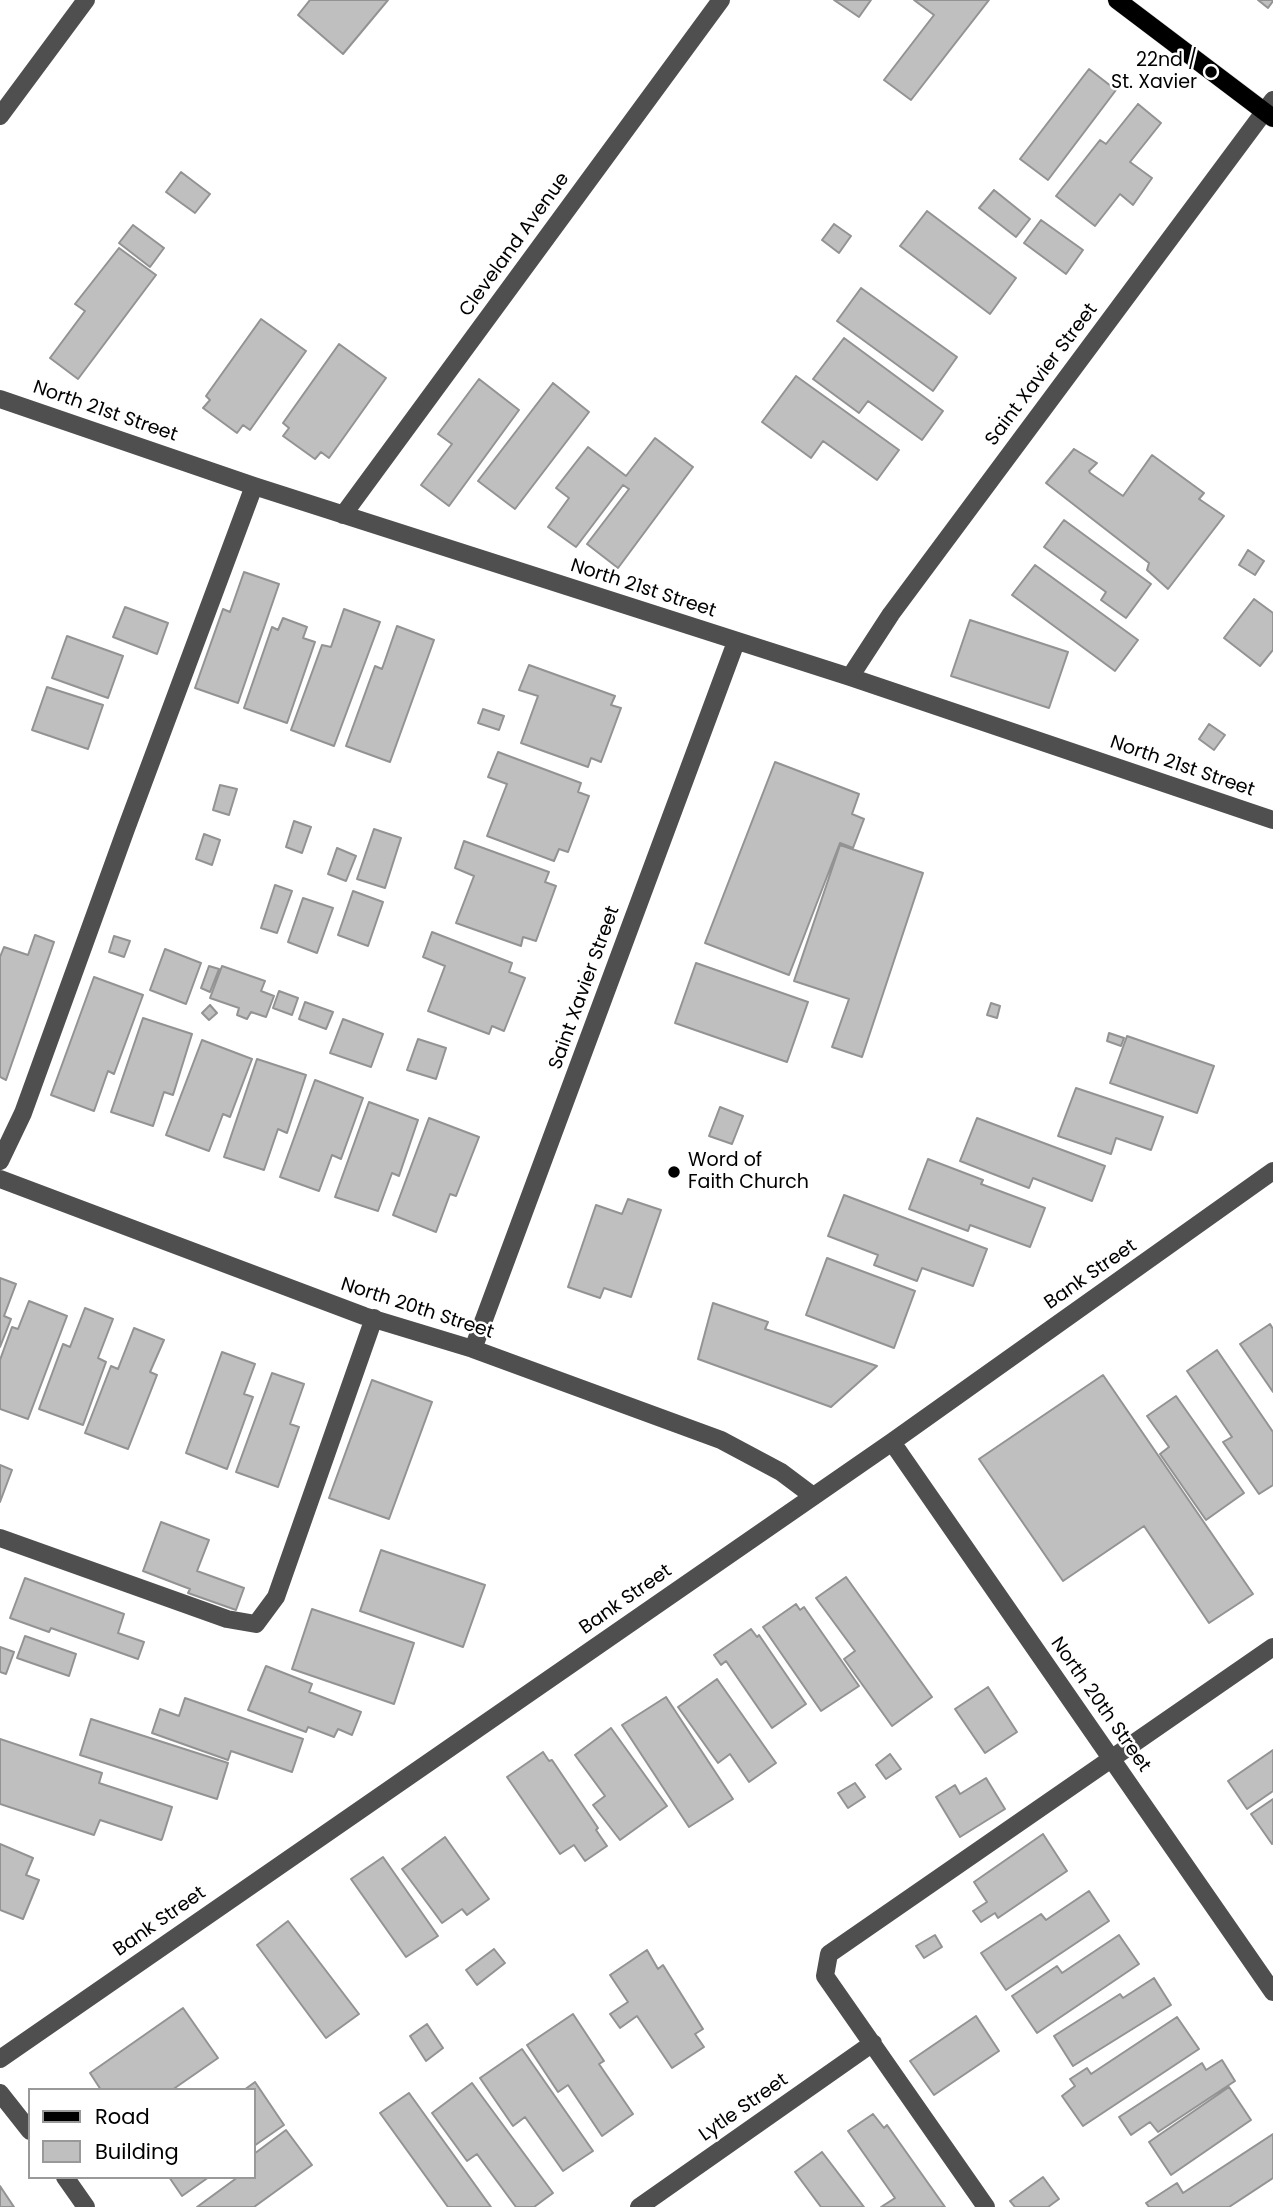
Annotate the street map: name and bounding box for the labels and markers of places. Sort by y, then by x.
place label: 22nd / St. Xavier [1111,50,1197,94]
marker: 22nd / St. Xavier [1203,64,1219,80]
place label: Word of Faith Church [688,1150,809,1194]
marker: Word of Faith Church [666,1164,682,1180]

